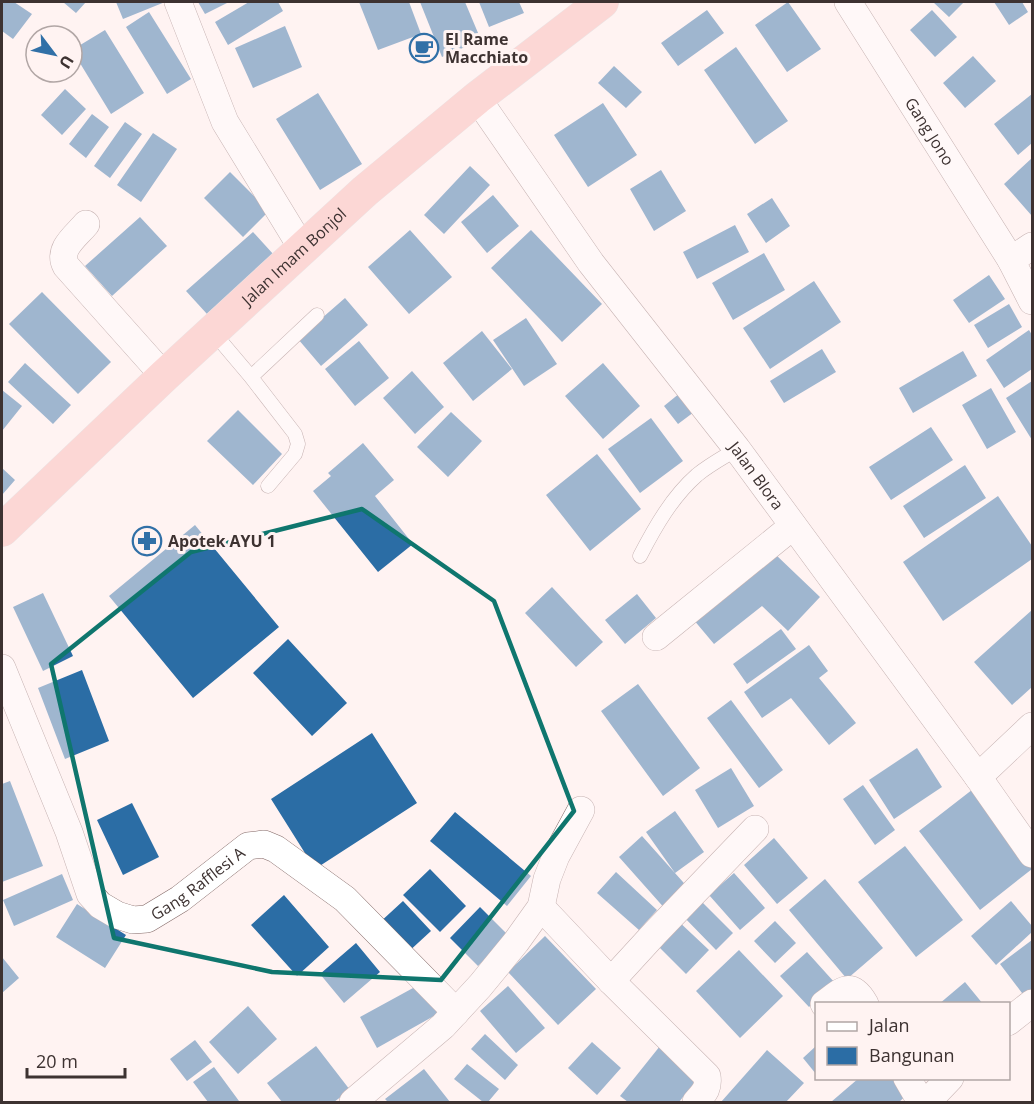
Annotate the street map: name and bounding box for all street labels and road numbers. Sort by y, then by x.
street label: Gang Jono [900,93,959,170]
street label: Jalan Imam Bonjol [235,203,351,312]
street label: Jalan Blora [723,435,789,514]
street label: Gang Rafflesi A [147,841,250,925]

